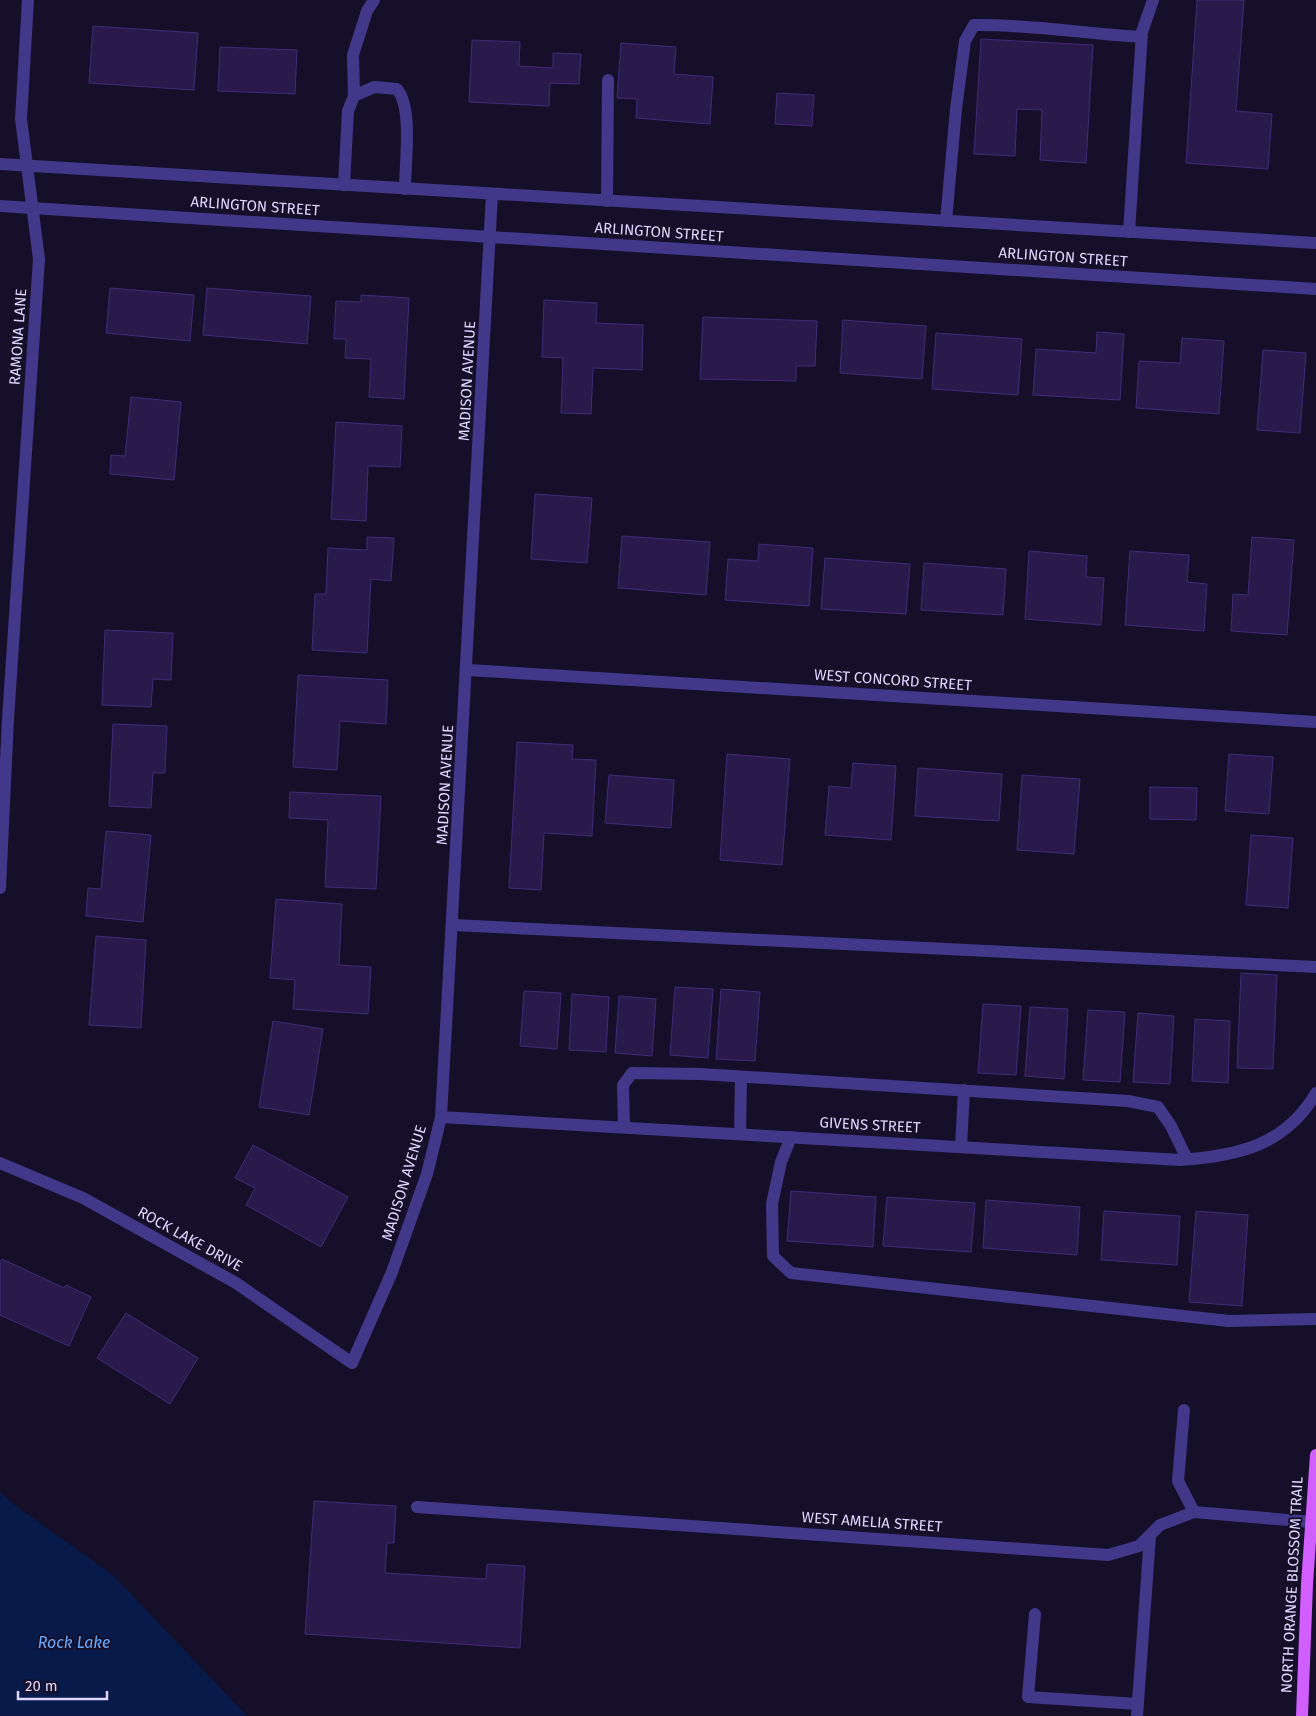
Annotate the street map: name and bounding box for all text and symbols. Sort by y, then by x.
street label: ARLINGTON STREET [190,193,320,220]
street label: ARLINGTON STREET [594,219,724,246]
street label: ARLINGTON STREET [998,244,1128,271]
street label: RAMONA LANE [6,288,30,386]
street label: MADISON AVENUE [455,321,479,441]
street label: WEST CONCORD STREET [813,666,973,695]
street label: MADISON AVENUE [433,725,457,845]
street label: GIVENS STREET [819,1113,921,1137]
street label: MADISON AVENUE [378,1123,430,1243]
street label: ROCK LAKE DRIVE [134,1203,246,1275]
street label: NORTH ORANGE BLOSSOM TRAIL [1277,1476,1307,1694]
street label: WEST AMELIA STREET [801,1508,943,1536]
water label: Rock Lake [38,1633,110,1652]
scale bar [18,1668,106,1700]
text: 20 m [25,1677,58,1695]

